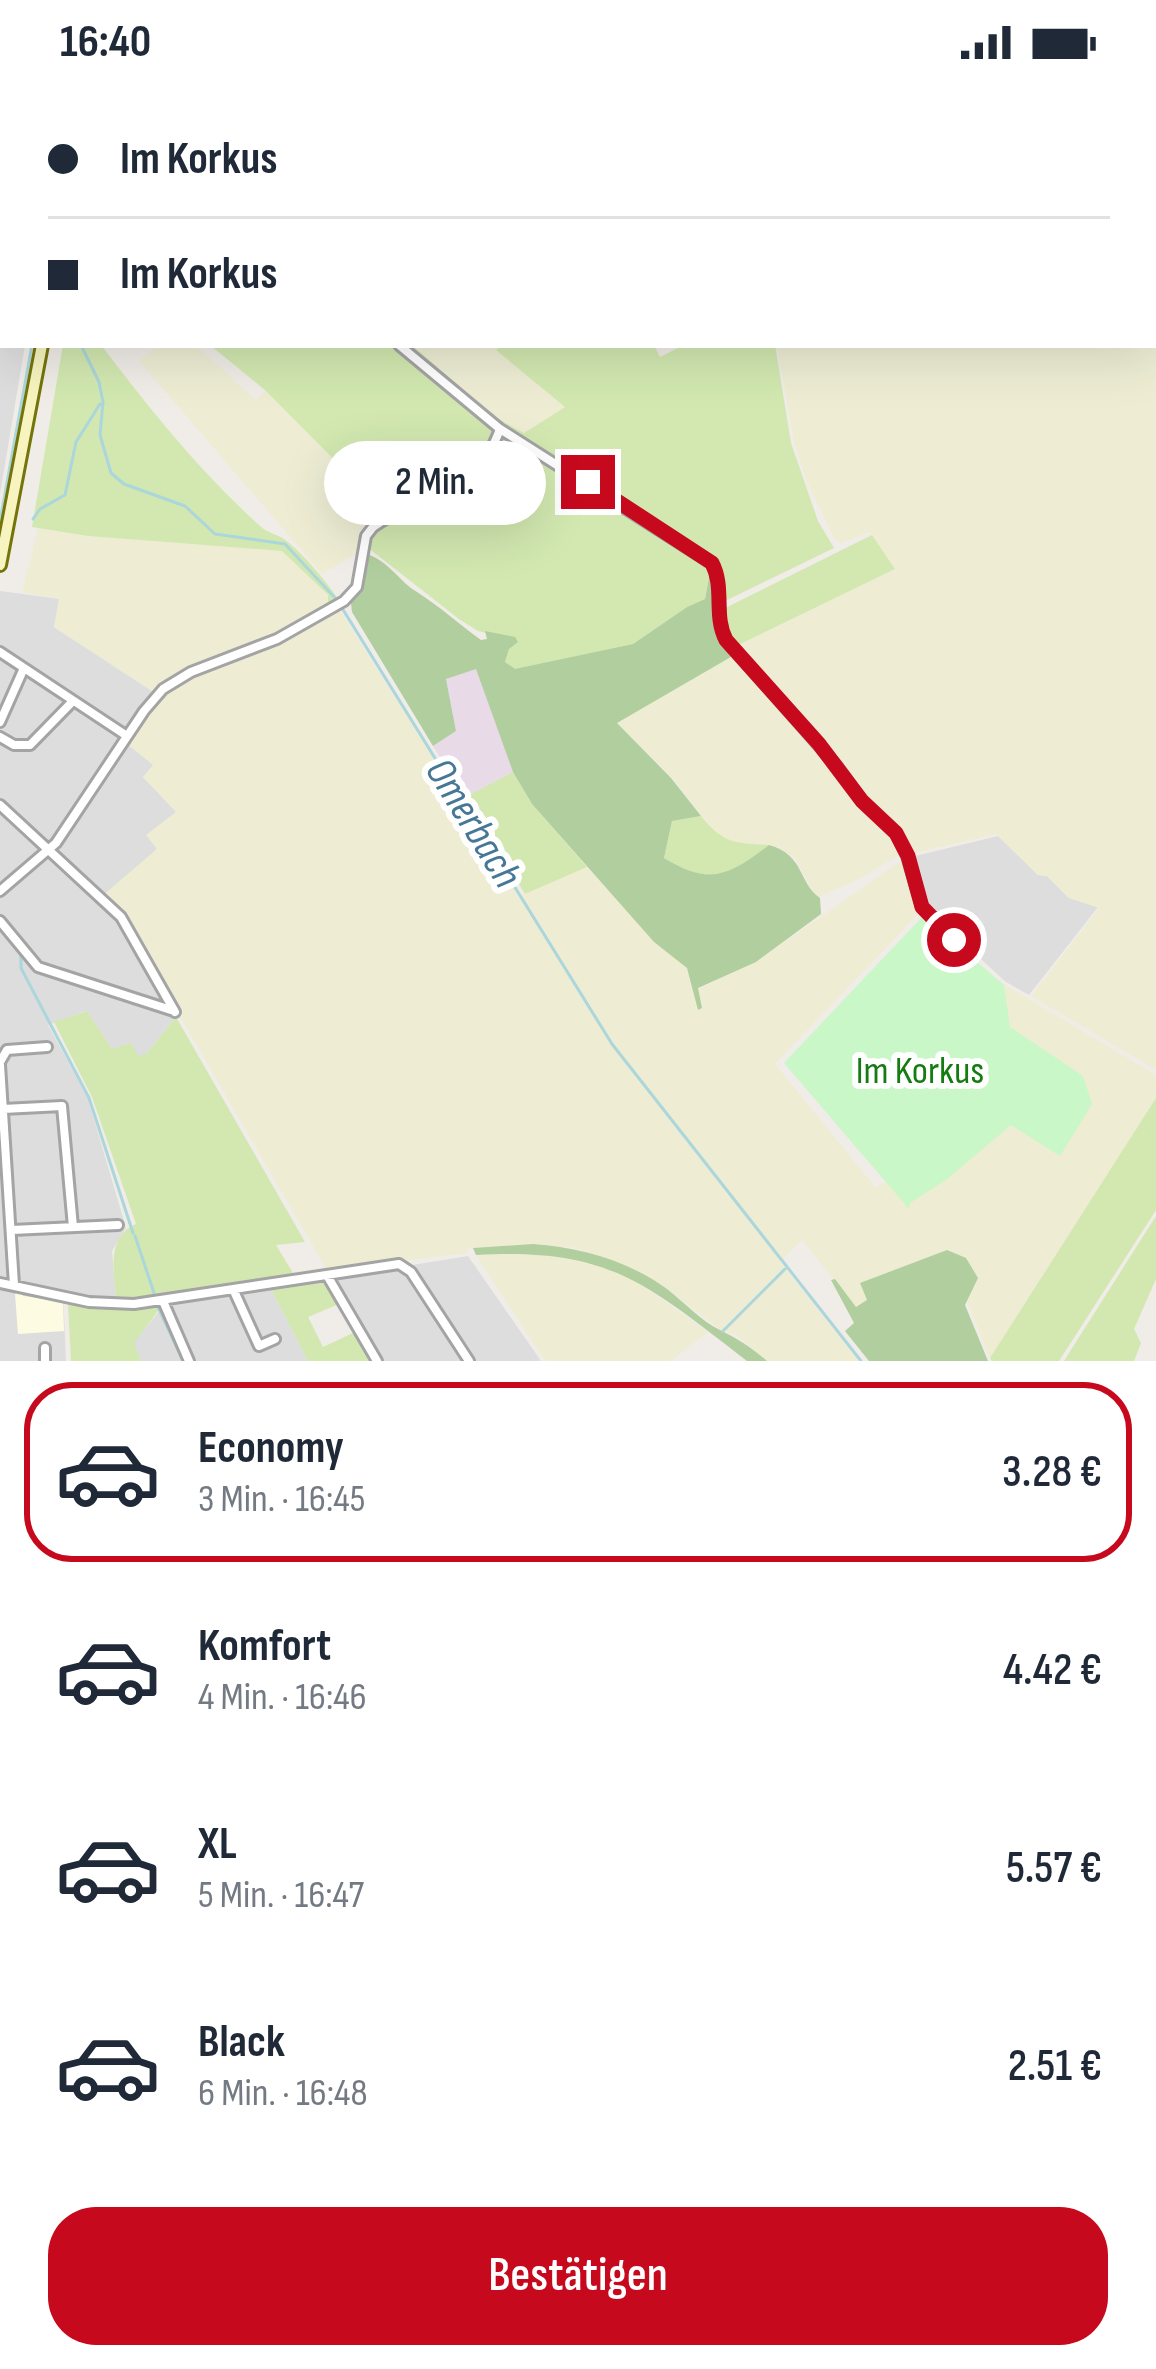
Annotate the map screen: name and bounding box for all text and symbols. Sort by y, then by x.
text: 16:40 [60,15,151,70]
text: Im Korkus [120,132,278,187]
text: Im Korkus [120,247,278,302]
callout: 2 Min. [324,440,546,524]
route end [561,455,615,509]
text: 2 Min. [395,459,475,506]
water label: Omerbach [413,749,532,897]
route start [927,913,981,967]
park label: Im Korkus [856,1048,984,1095]
icon: car [54,1418,162,1526]
text: Economy [198,1421,344,1476]
text: 3.28 € [1002,1445,1102,1500]
text: 3 Min. · 16:45 [198,1476,365,1523]
icon: car [54,1616,162,1724]
text: Komfort [198,1619,331,1674]
text: 4.42 € [1003,1643,1102,1698]
text: 4 Min. · 16:46 [198,1674,367,1721]
icon: car [54,1814,162,1922]
text: XL [198,1817,237,1872]
text: 5.57 € [1006,1841,1102,1896]
text: 5 Min. · 16:47 [198,1872,364,1919]
icon: car [54,2012,162,2120]
text: Black [198,2015,285,2070]
text: 2.51 € [1008,2039,1102,2094]
text: 6 Min. · 16:48 [198,2070,368,2117]
button: Bestätigen [48,2207,1108,2345]

